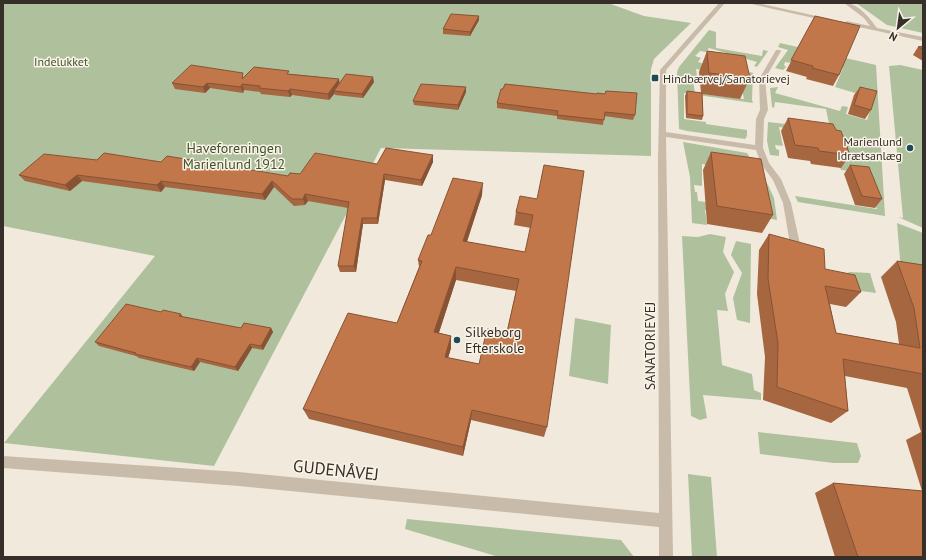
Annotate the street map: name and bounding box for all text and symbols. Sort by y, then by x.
north arrow [878,8,918,48]
text: N [887,29,900,45]
park label: Indelukket [34,54,88,69]
place label: Hindbærvej/Sanatorievej [663,71,790,86]
marker: Hindbærvej/Sanatorievej [650,73,660,83]
place label: Marienlund Idrætsanlæg [837,134,902,163]
park label: Haveforeningen Marienlund 1912 [183,139,285,173]
marker: Marienlund Idrætsanlæg [905,143,915,153]
street label: SANATORIEVEJ [641,302,659,390]
place label: Silkeborg Efterskole [465,323,524,357]
marker: Silkeborg Efterskole [452,335,462,345]
street label: GUDENÅVEJ [292,455,380,485]

